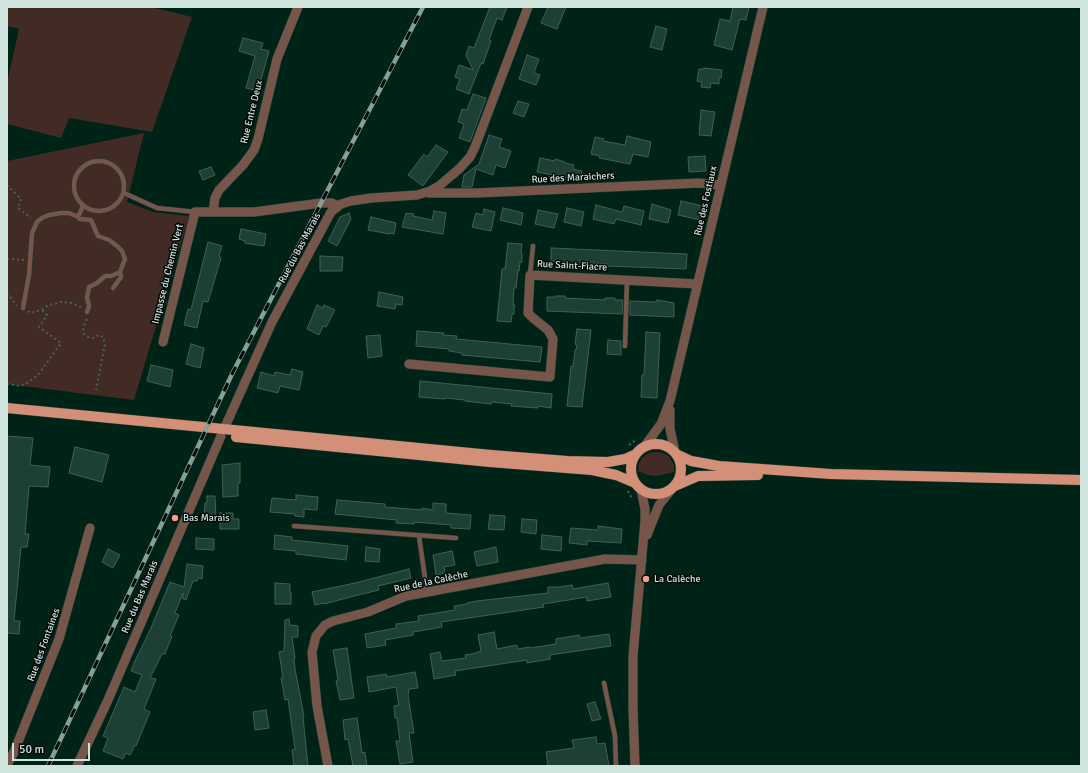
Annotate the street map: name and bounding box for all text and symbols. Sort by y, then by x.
street label: Rue Entre Deux [238,79,266,145]
street label: Rue des Fostiaux [692,165,720,237]
street label: Rue des Maraichers [531,170,615,186]
street label: Rue du Bas Marais [276,211,324,285]
street label: Impasse du Chemin Vert [150,223,186,325]
street label: Rue Saint-Fiacre [537,258,607,274]
place label: Bas Marais [183,512,230,524]
marker: Bas Marais [170,513,180,523]
street label: Rue du Bas Marais [119,559,161,635]
street label: Rue de la Calèche [393,568,469,596]
place label: La Calèche [654,573,700,585]
marker: La Calèche [641,574,651,584]
street label: Rue des Fontaines [25,607,63,683]
scale bar [14,735,92,761]
text: 50 m [19,742,44,757]

